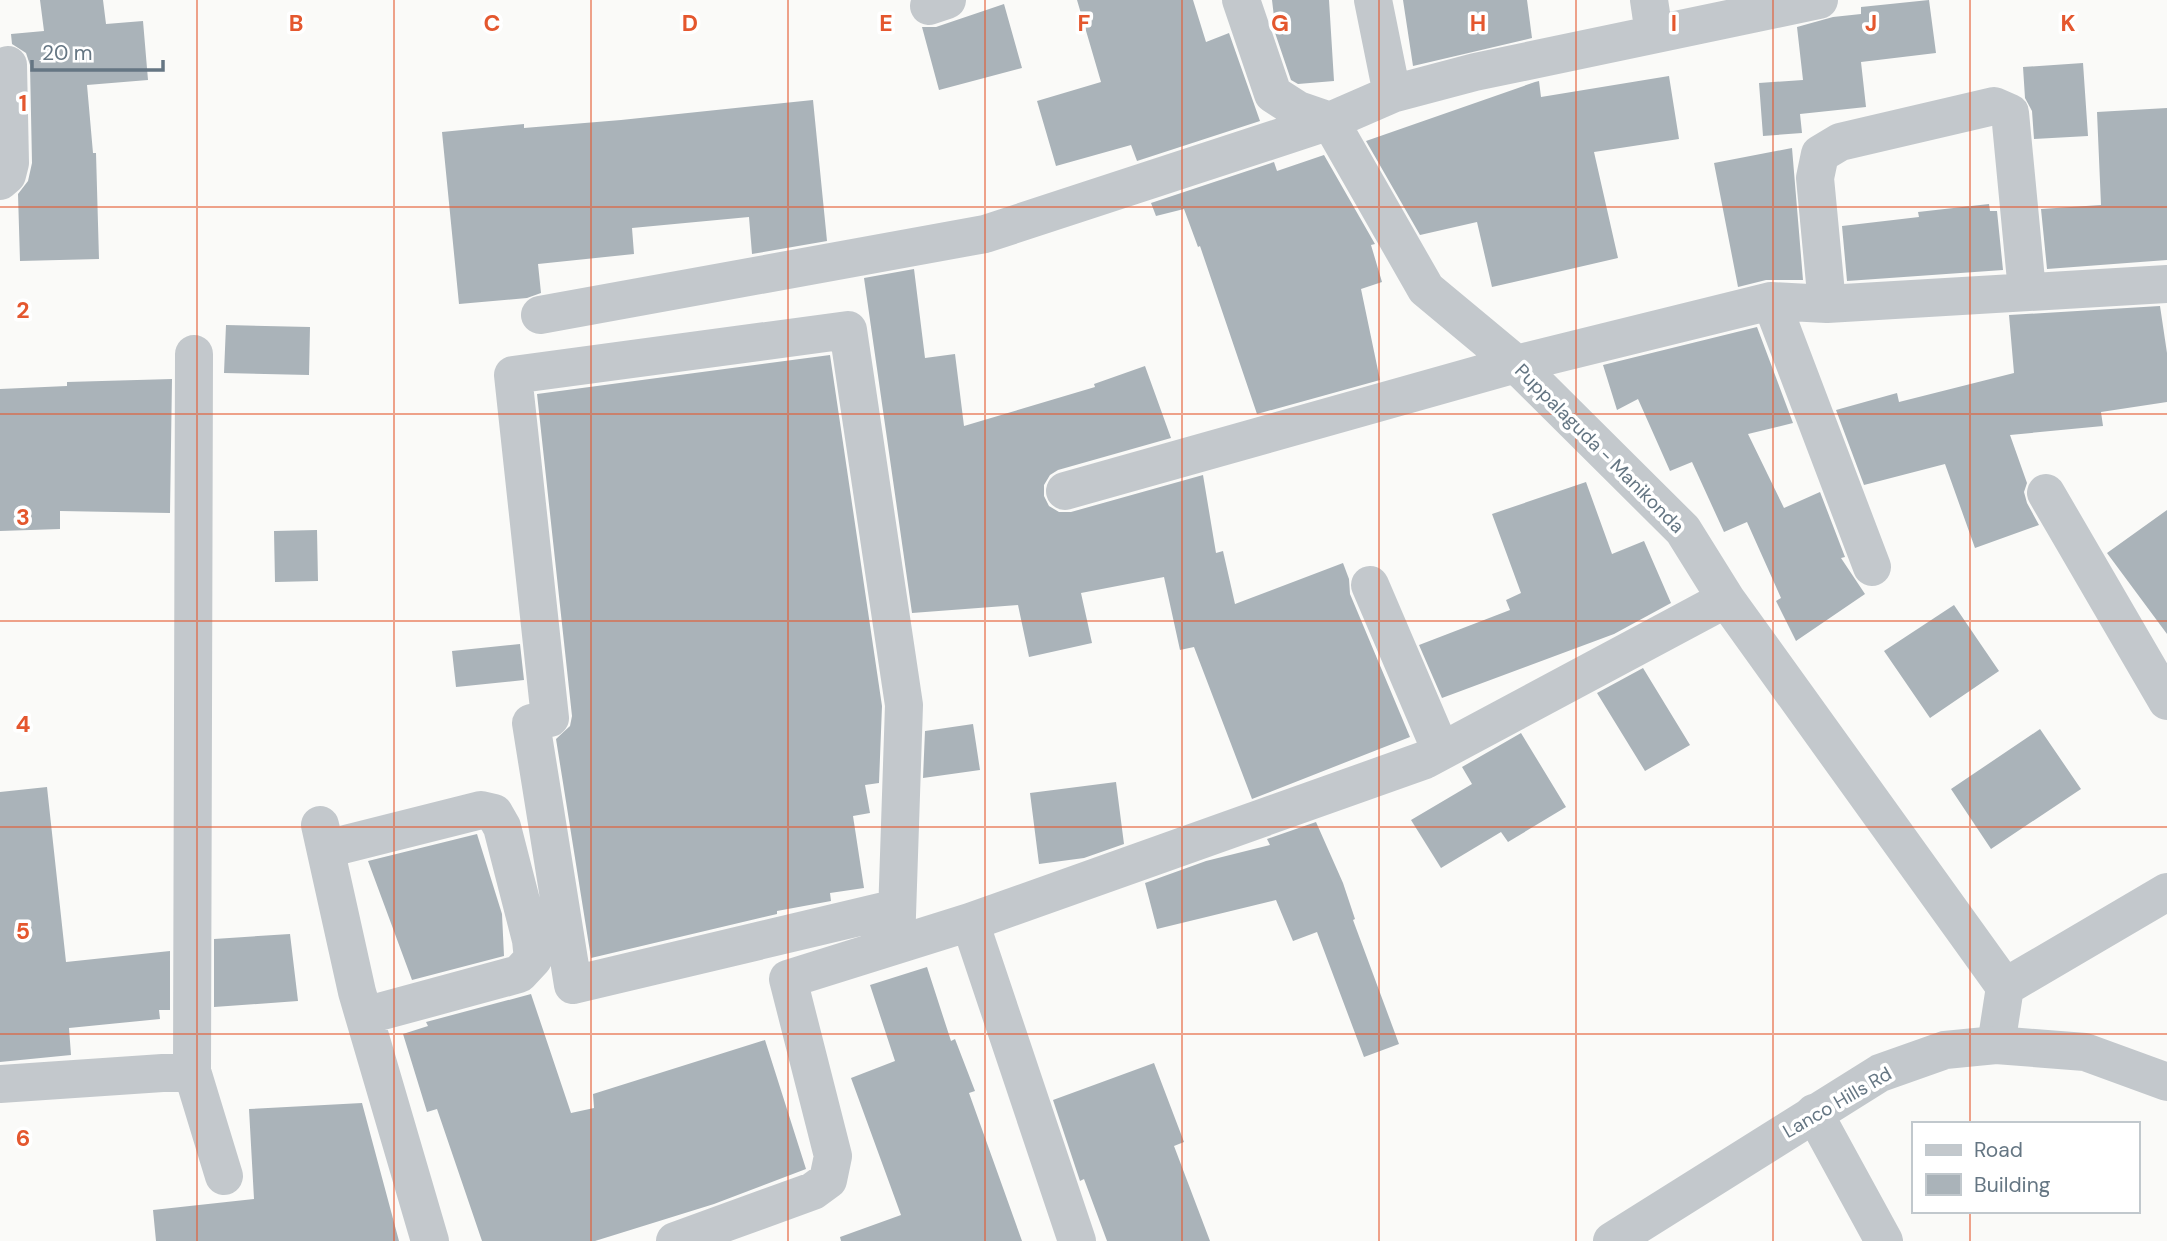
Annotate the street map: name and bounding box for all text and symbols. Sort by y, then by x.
text: B [289,8,303,38]
text: C [484,8,500,38]
text: D [682,8,698,38]
text: E [879,8,893,38]
text: F [1078,8,1091,38]
text: G [1271,8,1289,38]
text: H [1470,8,1486,38]
text: I [1671,8,1677,38]
text: J [1865,8,1877,38]
text: K [2060,8,2076,38]
scale bar [32,28,163,72]
text: 20 m [42,39,93,67]
text: 1 [19,88,27,118]
text: 2 [16,295,30,325]
street label: Puppalaguda - Manikonda [1510,358,1690,538]
text: 3 [16,502,30,532]
text: 4 [16,709,31,739]
text: 5 [16,916,30,946]
street label: Lanco Hills Rd [1778,1061,1896,1144]
legend [1912,1122,2139,1213]
text: 6 [16,1123,30,1153]
text: Road [1974,1136,2023,1164]
text: Building [1974,1171,2051,1199]

